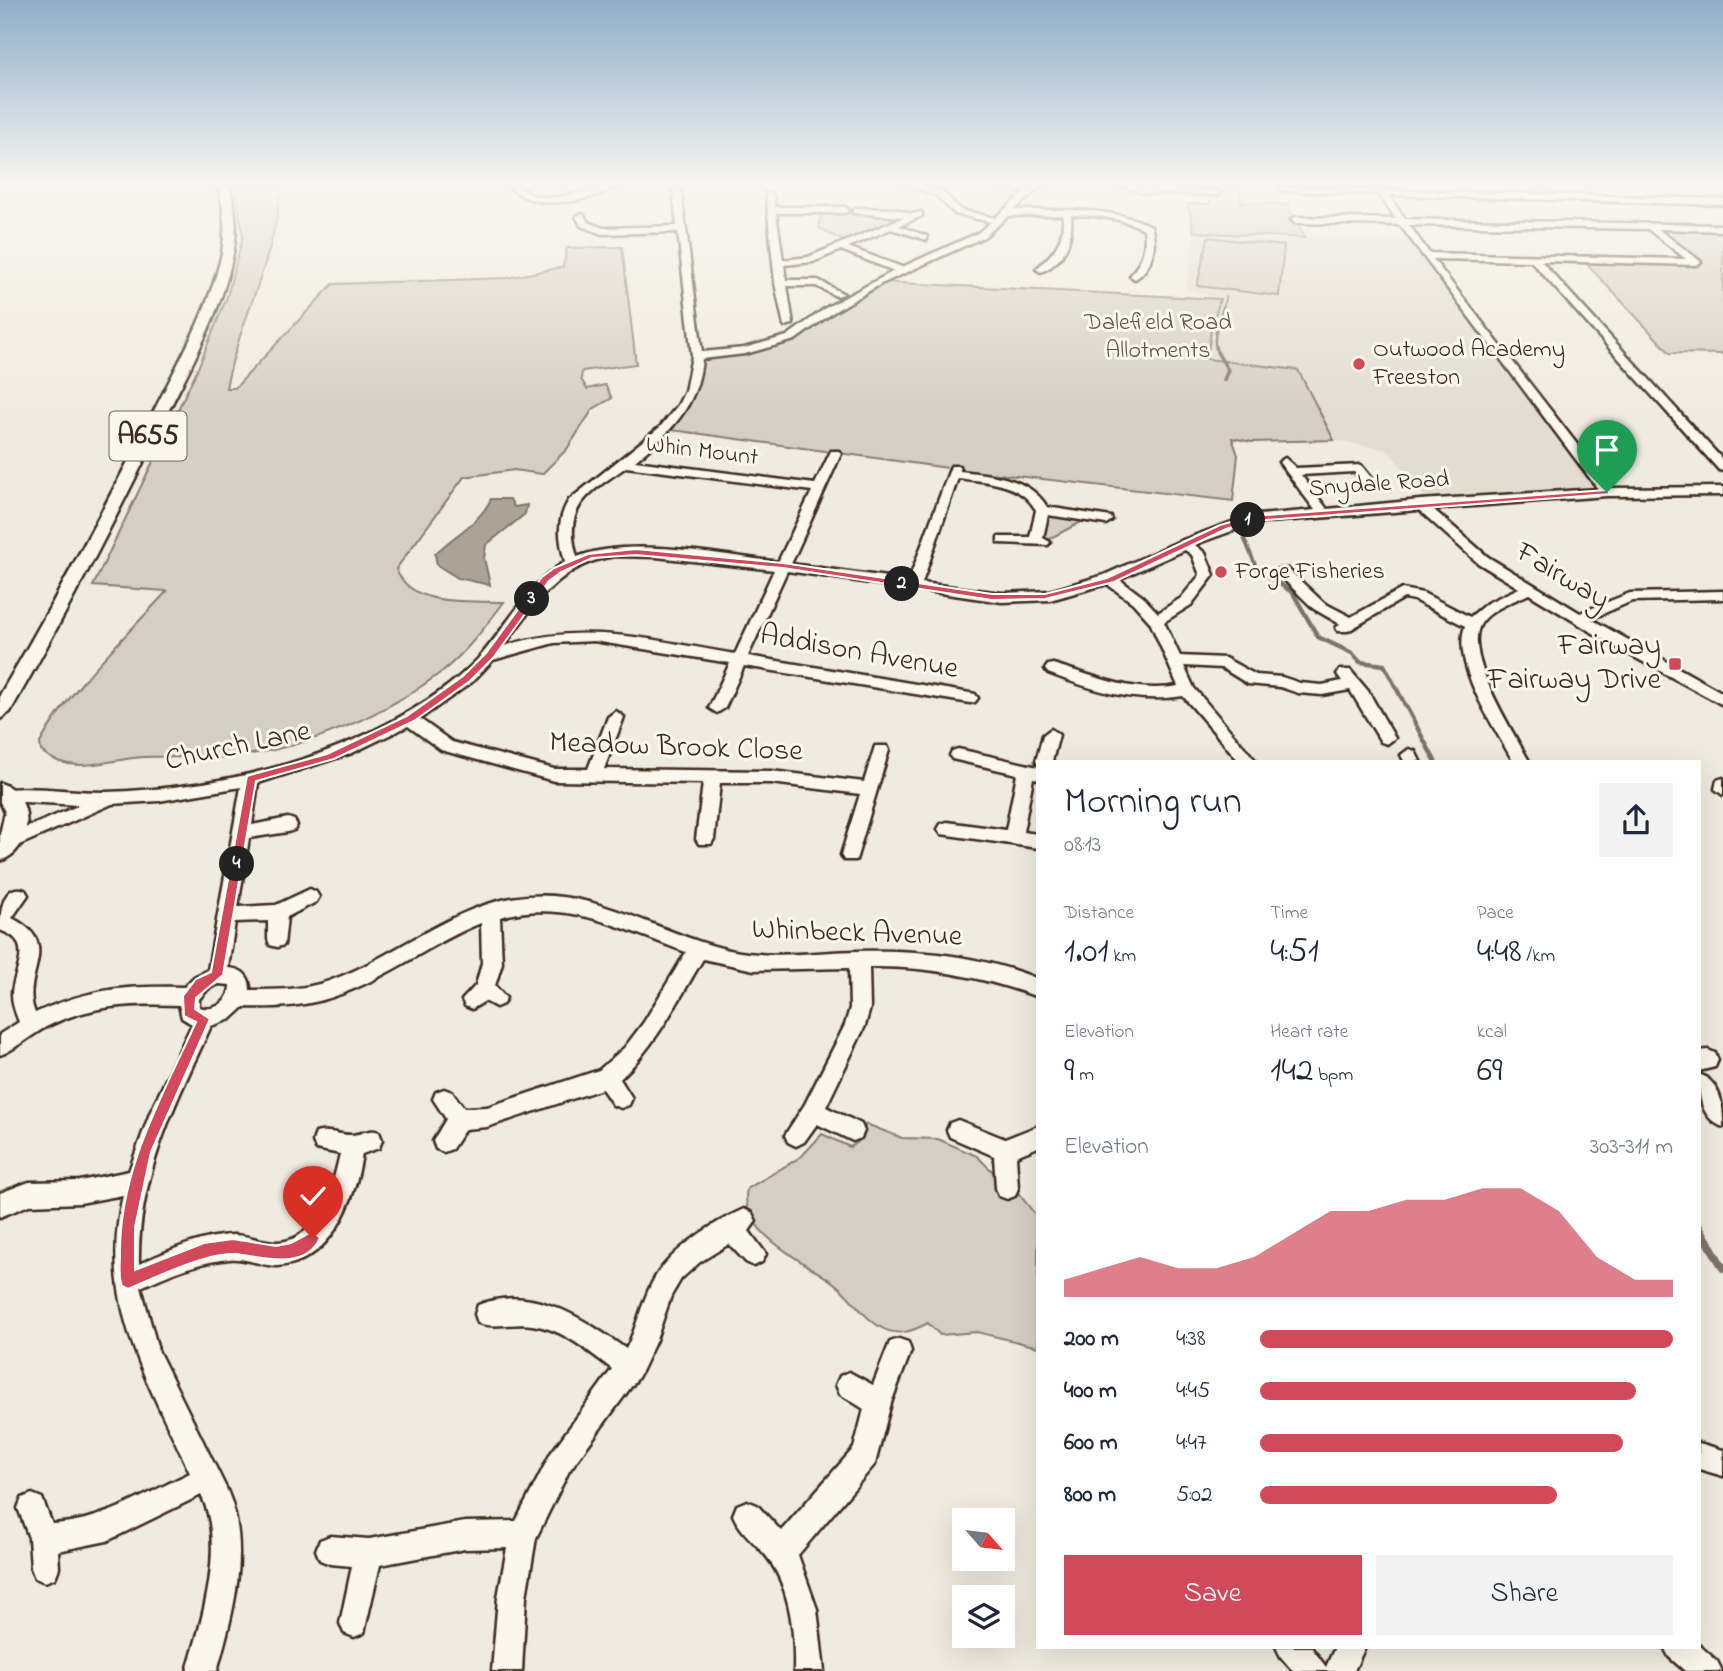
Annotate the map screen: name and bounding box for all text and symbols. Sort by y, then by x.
park label: Dalefield Road Allotments [1083,306,1232,369]
place label: Outwood Academy Freeston [1372,333,1565,396]
marker: Outwood Academy Freeston [1351,356,1367,372]
road number: A655 [110,412,186,460]
pin [1577,420,1637,492]
street label: Whin Mount [644,428,760,476]
icon: arrive [1588,431,1626,469]
street label: Snydale Road [1308,463,1451,508]
pin: 1 [1230,503,1266,538]
text: 1 [1244,506,1251,533]
street label: Fairway [1506,531,1617,622]
place label: Forge Fisheries [1234,555,1385,590]
marker: Forge Fisheries [1213,564,1229,580]
pin: 2 [884,566,920,602]
text: 2 [897,570,906,597]
pin: 3 [514,582,550,616]
text: 3 [528,585,535,612]
street label: Addison Avenue [756,614,962,692]
place label: Fairway Fairway Drive [1487,625,1662,703]
marker: Fairway Fairway Drive [1667,656,1683,672]
street label: Church Lane [161,710,315,784]
street label: Meadow Brook Close [548,722,804,774]
text: Morning run [1064,775,1242,831]
button: share [1599,783,1673,857]
text: 08:13 [1064,829,1101,862]
pin: 4 [219,846,254,882]
text: 4 [233,850,240,877]
text: Distance [1064,900,1134,927]
text: Time [1270,900,1308,927]
text: Pace [1477,900,1514,927]
street label: Whinbeck Avenue [751,908,964,960]
text: 1.01 [1064,927,1109,978]
text: 4:51 [1270,927,1319,978]
text: 4:48 [1477,927,1522,978]
text: km [1109,943,1136,970]
text: /km [1522,943,1555,970]
text: Elevation [1064,1019,1134,1046]
text: Heart rate [1270,1019,1348,1046]
text: kcal [1477,1019,1507,1046]
text: 9 [1064,1046,1075,1097]
text: 142 [1270,1046,1313,1097]
text: 69 [1477,1046,1503,1097]
text: m [1075,1062,1094,1089]
text: bpm [1313,1062,1353,1089]
text: Elevation [1064,1131,1149,1164]
text: 303–311 m [1590,1131,1673,1164]
pin [283,1166,343,1238]
icon: check [294,1177,332,1215]
text: 200 m [1064,1323,1119,1356]
text: 4:38 [1176,1323,1206,1356]
text: 400 m [1064,1375,1117,1408]
text: 4:45 [1176,1375,1210,1408]
text: 600 m [1064,1427,1118,1460]
text: 4:47 [1176,1427,1206,1460]
text: 800 m [1064,1479,1116,1512]
text: 5:02 [1176,1479,1212,1512]
north arrow [952,1508,1015,1572]
map controls [952,1508,1015,1648]
button: Save [1064,1555,1362,1635]
button: Share [1376,1555,1673,1635]
button: layers [952,1585,1015,1648]

